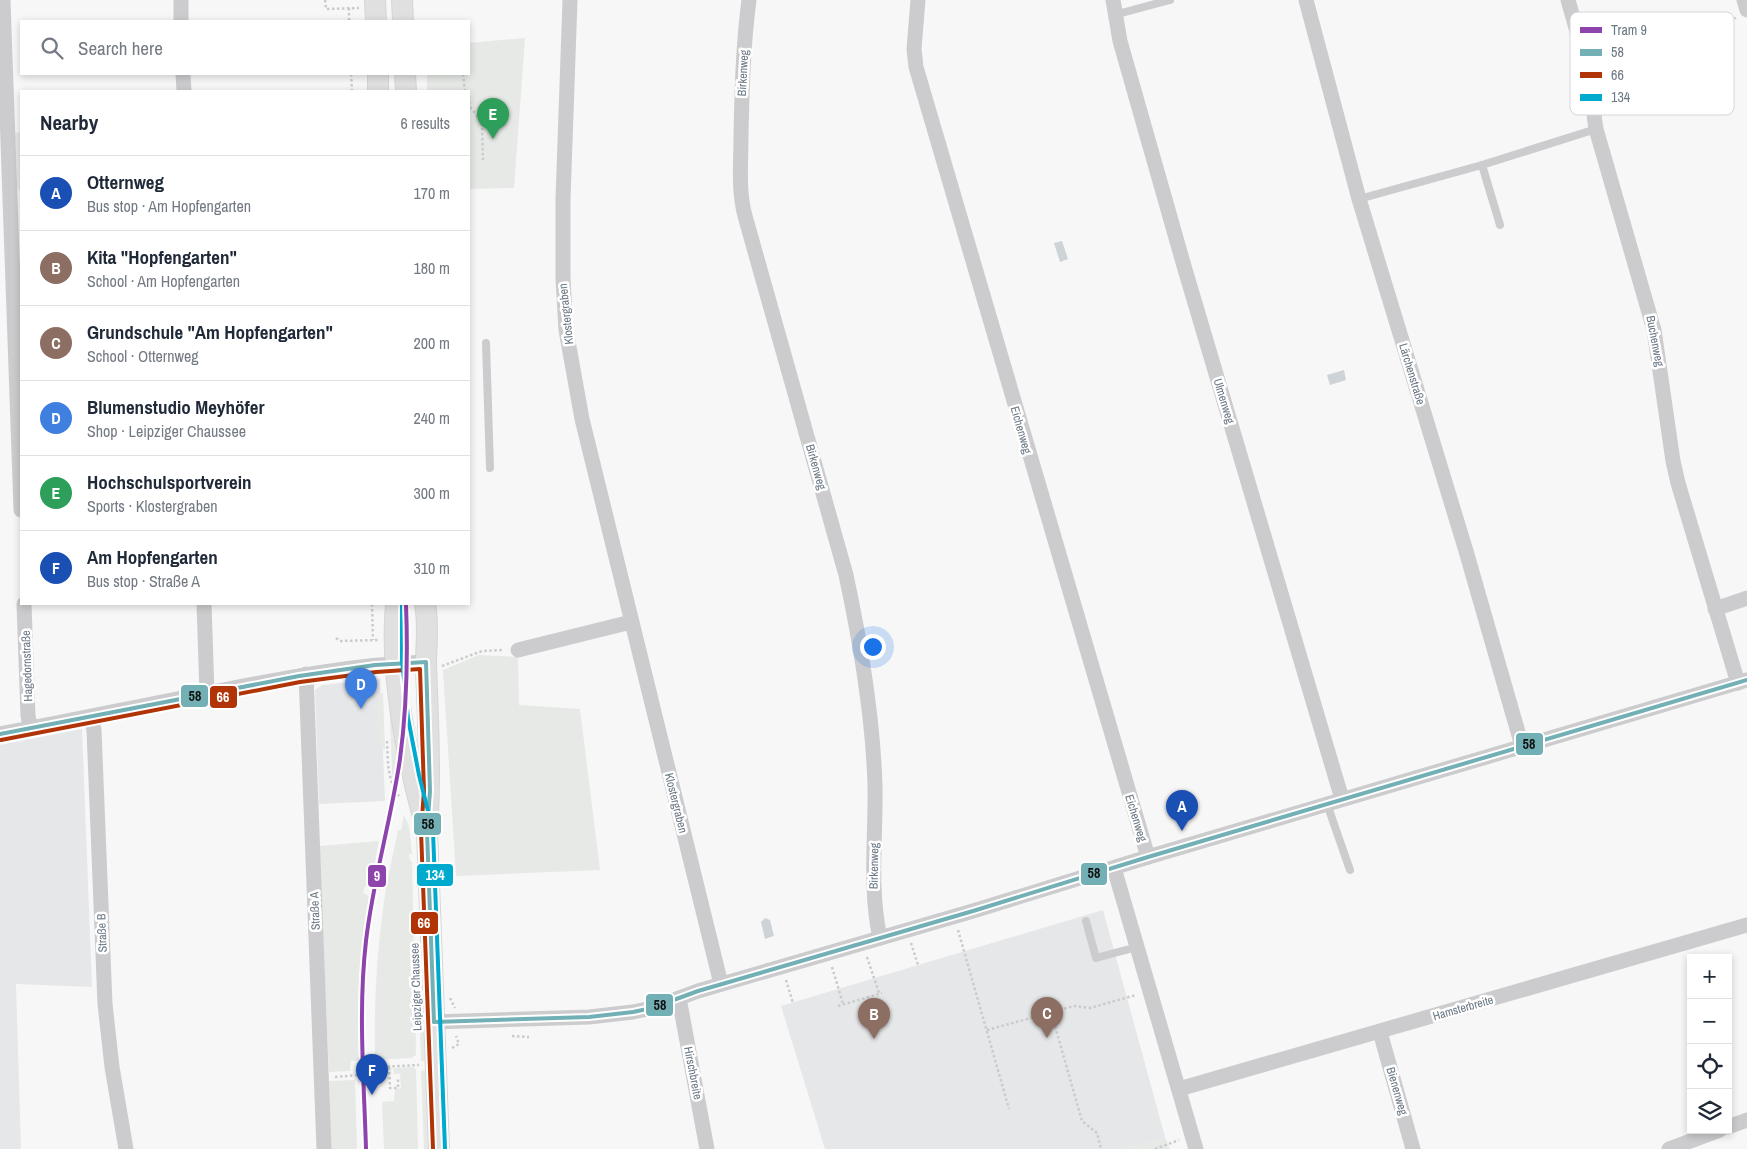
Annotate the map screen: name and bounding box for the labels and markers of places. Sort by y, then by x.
pin: E [477,98,509,139]
pin: D [345,668,377,709]
pin: A [1166,790,1198,831]
pin: C [1031,997,1063,1038]
pin: B [858,998,890,1039]
pin: F [356,1054,388,1095]

